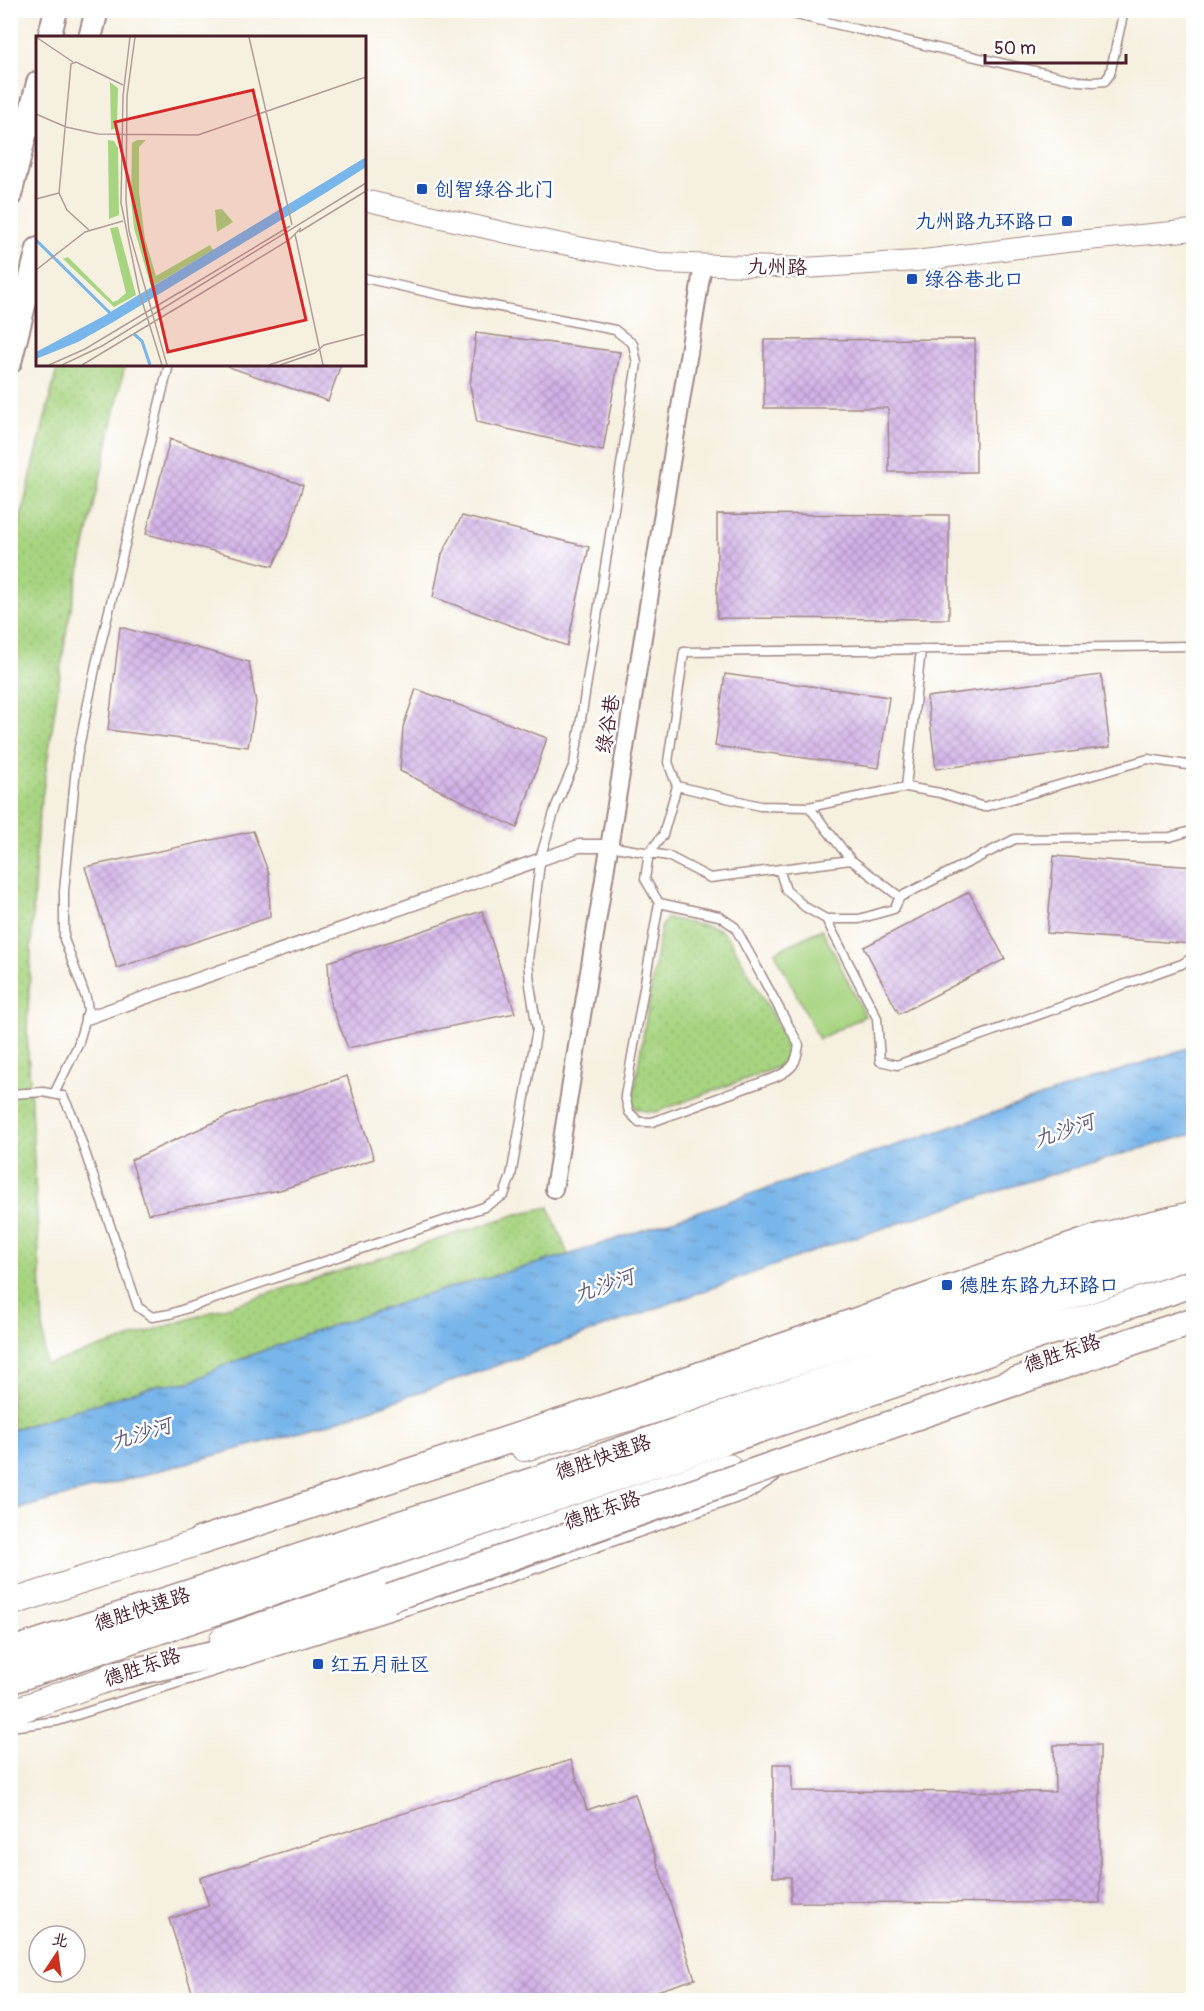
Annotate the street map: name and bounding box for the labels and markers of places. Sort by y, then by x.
place label: 创智绿谷北门 [434,177,554,202]
marker: 创智绿谷北门 [415,182,429,196]
place label: 九州路九环路口 [915,209,1055,234]
marker: 九州路九环路口 [1060,214,1074,228]
place label: 绿谷巷北口 [924,267,1024,292]
marker: 绿谷巷北口 [905,272,919,286]
place label: 德胜东路九环路口 [959,1273,1119,1298]
marker: 德胜东路九环路口 [940,1278,954,1292]
place label: 红五月社区 [330,1652,430,1677]
marker: 红五月社区 [311,1657,325,1671]

